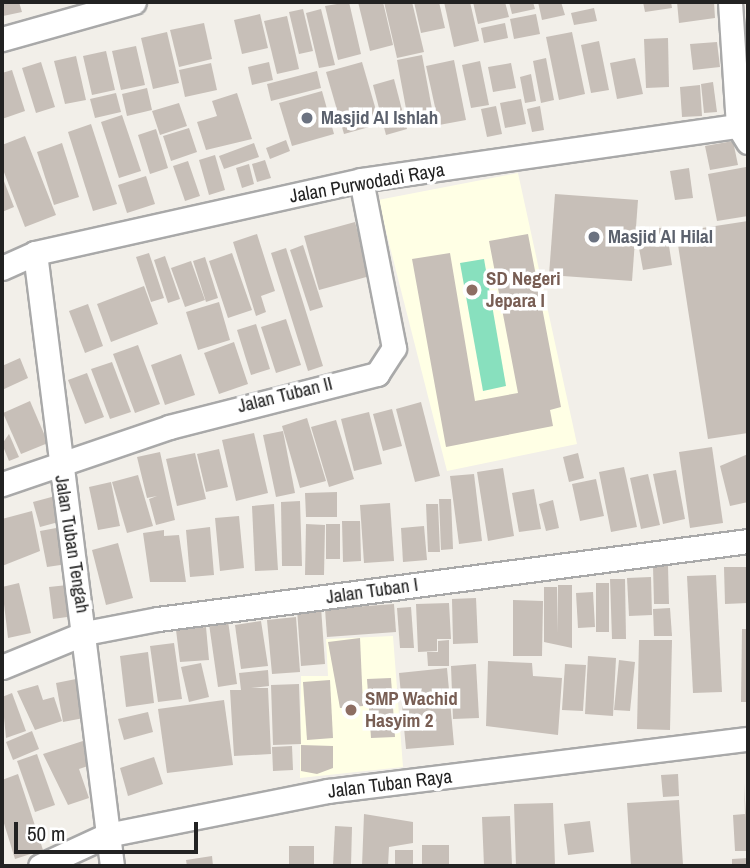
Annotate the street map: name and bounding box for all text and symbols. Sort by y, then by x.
place label: Masjid Al Ishlah [321,107,439,129]
marker: Masjid Al Ishlah [299,110,315,126]
street label: Jalan Purwodadi Raya [288,158,446,208]
place label: Masjid Al Hilal [608,226,714,248]
marker: Masjid Al Hilal [586,229,602,245]
place label: SD Negeri Jepara I [486,268,560,312]
marker: SD Negeri Jepara I [464,282,480,298]
street label: Jalan Tuban II [235,372,335,418]
street label: Jalan Tuban Tengah [50,473,94,615]
street label: Jalan Tuban I [324,573,420,609]
place label: SMP Wachid Hasyim 2 [365,688,458,732]
marker: SMP Wachid Hasyim 2 [343,702,359,718]
street label: Jalan Tuban Raya [327,765,453,803]
scale bar [18,808,201,852]
text: 50 m [27,819,65,848]

